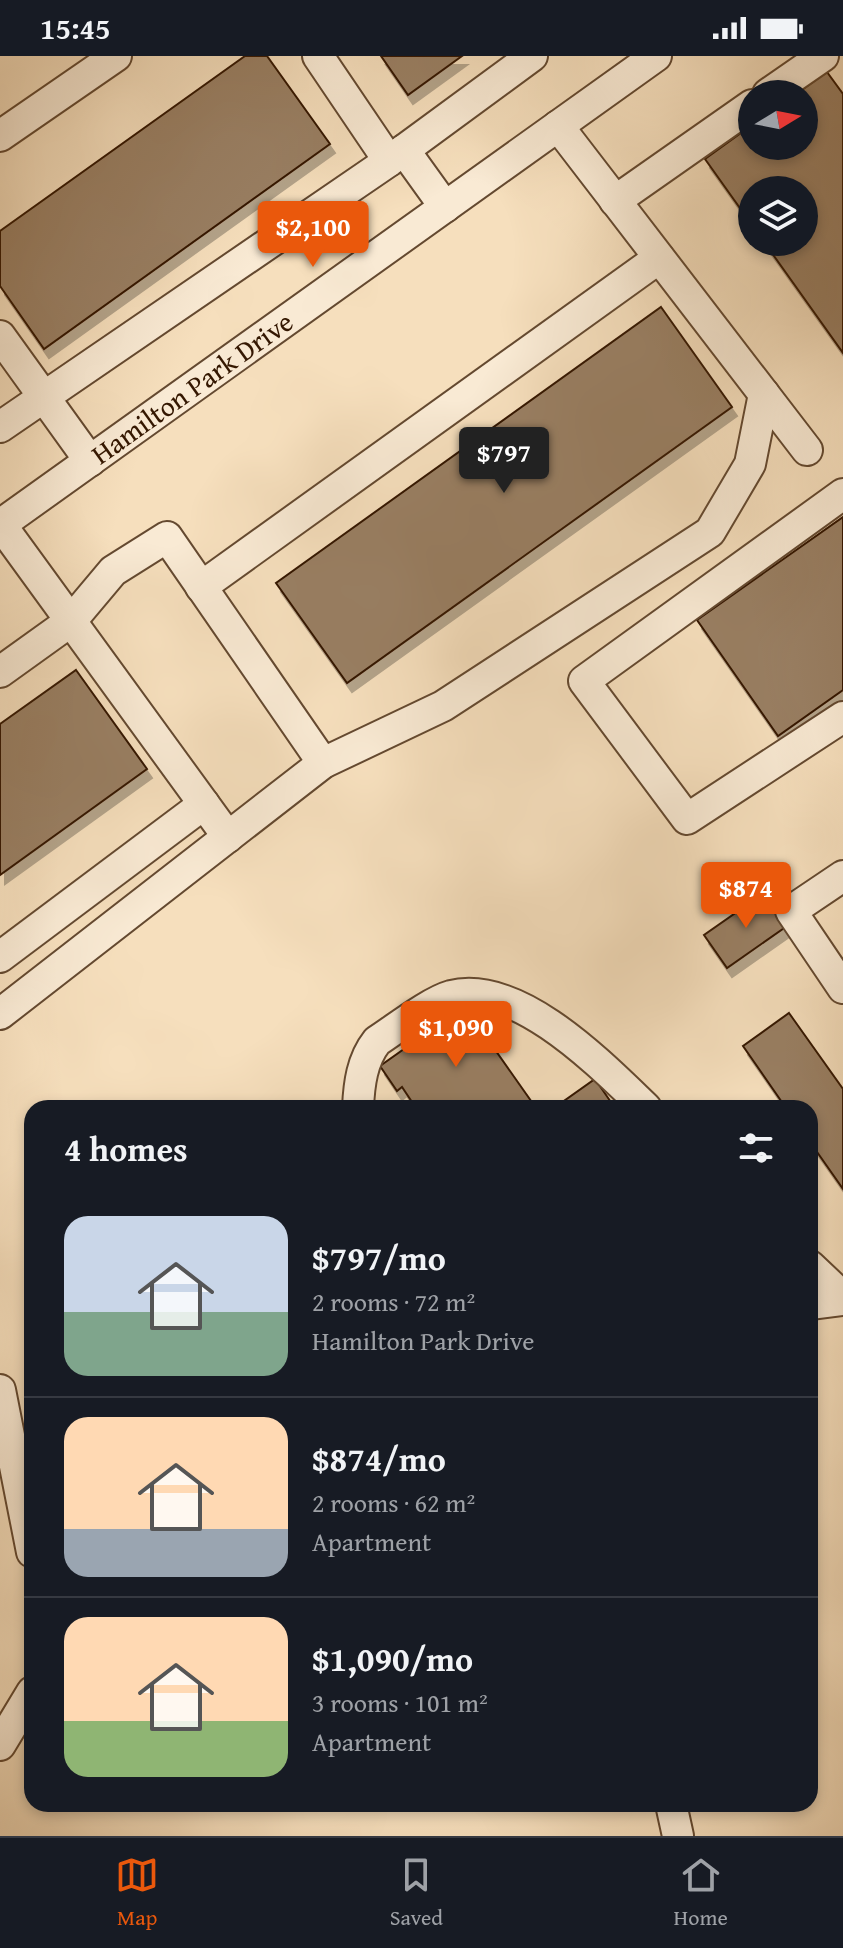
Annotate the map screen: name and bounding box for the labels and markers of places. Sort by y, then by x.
pin: $2,100 [248,201,378,269]
pin: $797 [457,427,551,495]
pin: $874 [699,862,793,930]
pin: $1,090 [391,1001,521,1069]

